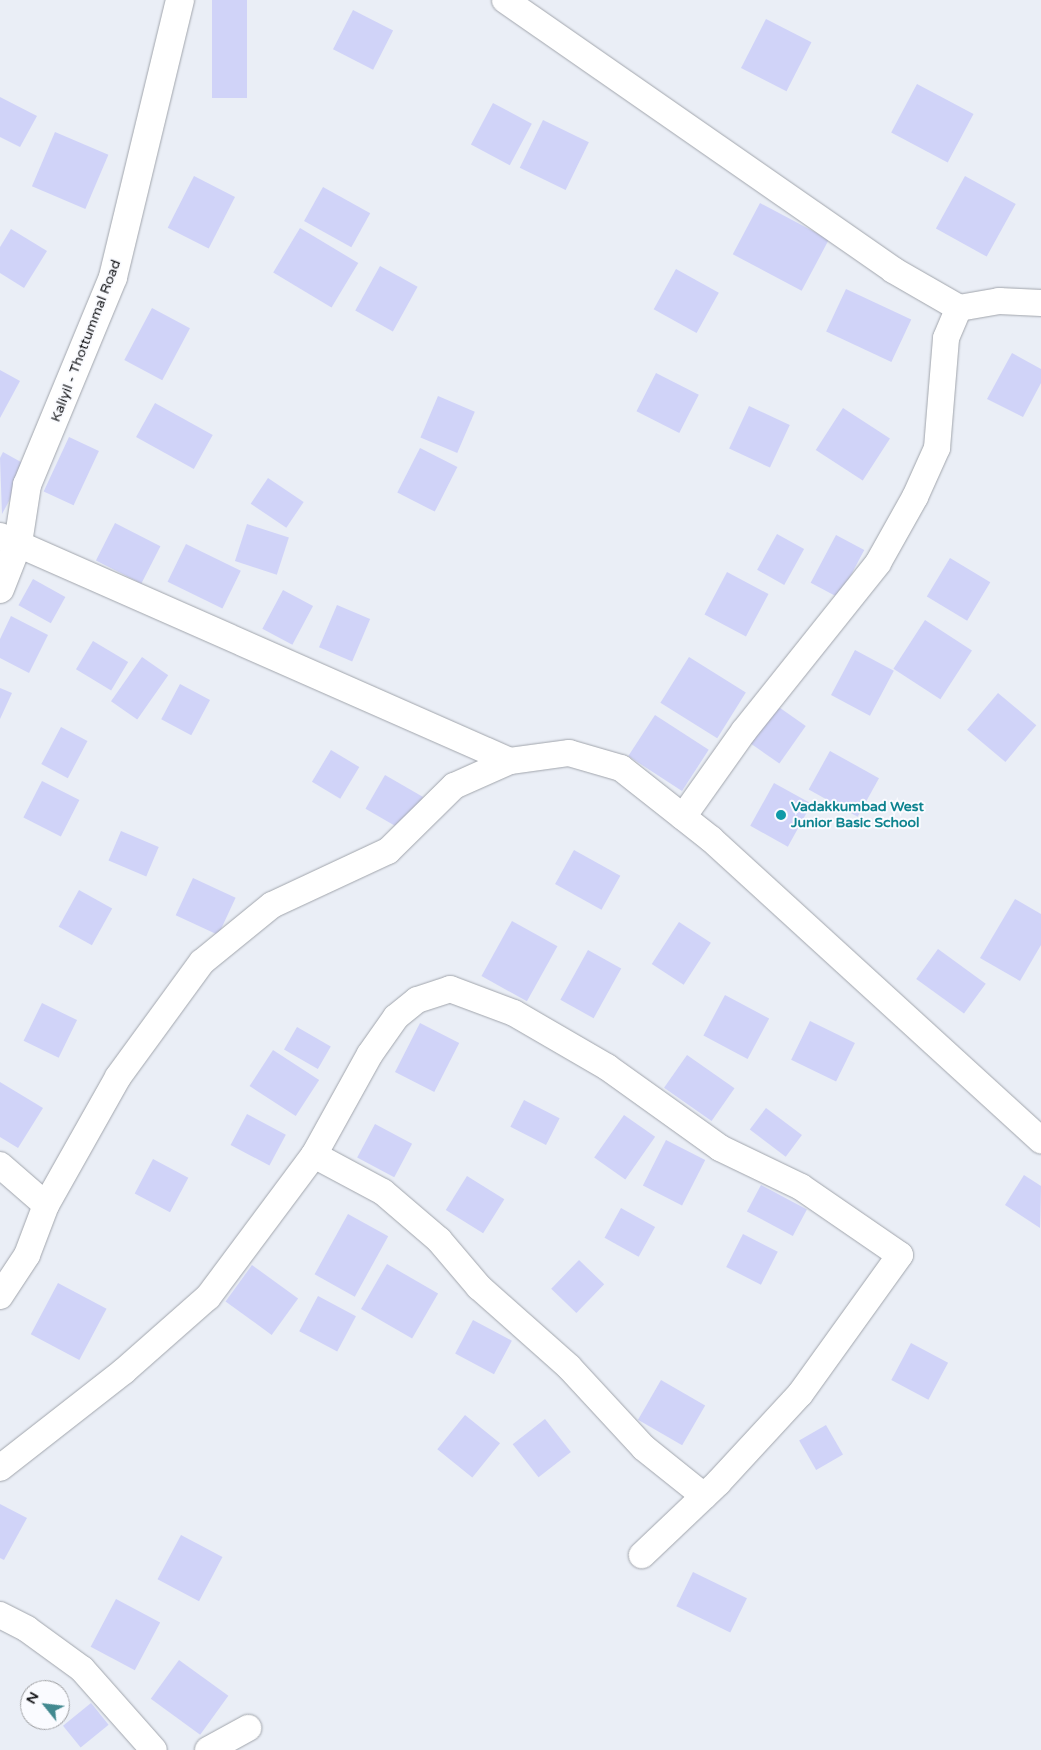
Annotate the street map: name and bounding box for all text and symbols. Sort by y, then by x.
street label: Kaliyil - Thottummal Road [47,258,125,424]
place label: Vadakkumbad West Junior Basic School [791,799,924,832]
marker: Vadakkumbad West Junior Basic School [775,809,787,821]
north arrow [20,1680,70,1730]
text: N [22,1689,42,1707]

